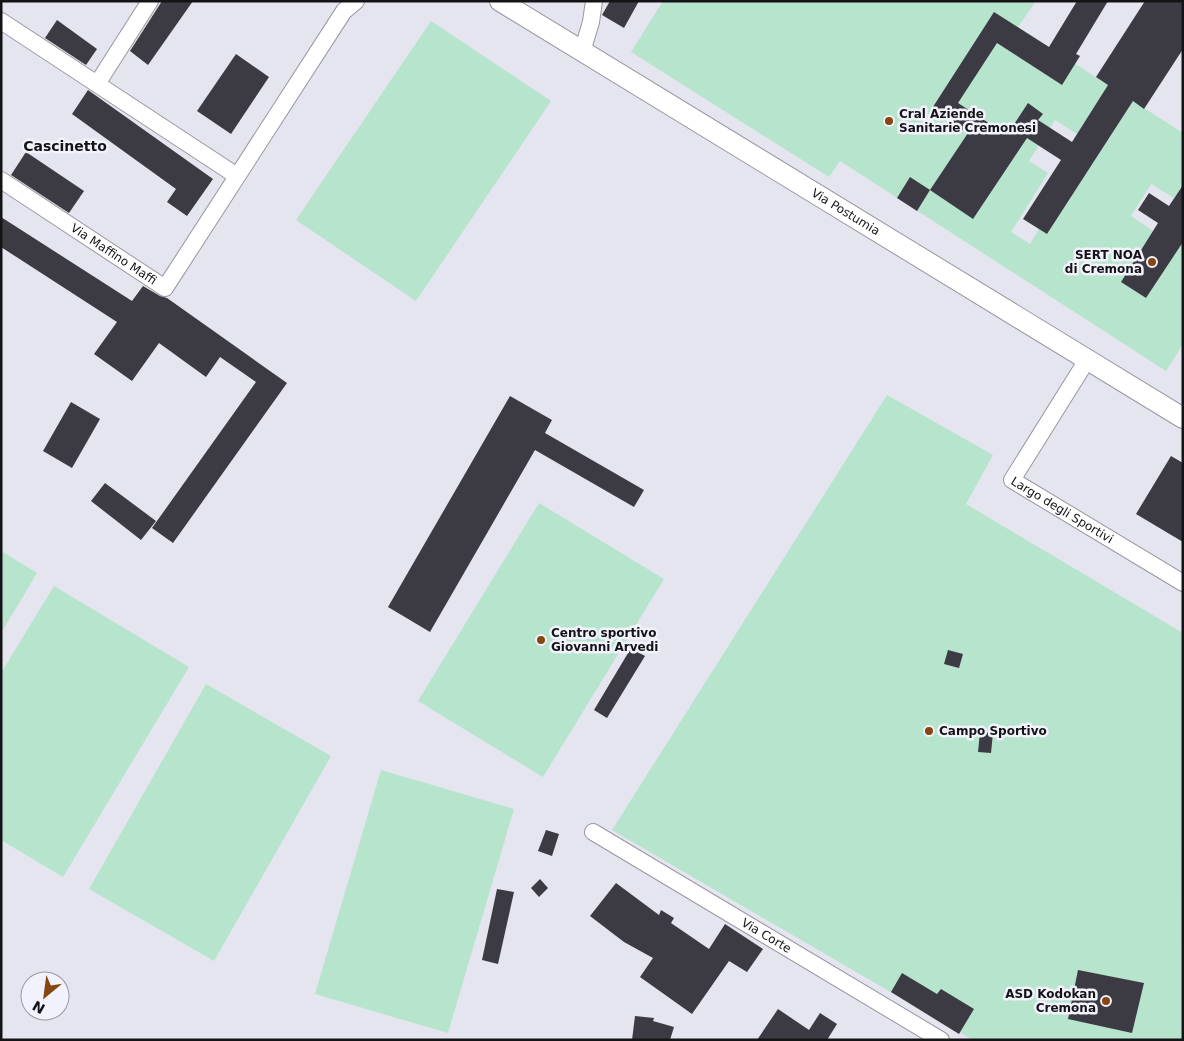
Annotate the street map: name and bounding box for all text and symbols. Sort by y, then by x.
place label: Cral Aziende Sanitarie Cremonesi [899,107,1036,135]
marker: Cral Aziende Sanitarie Cremonesi [883,115,895,127]
district label: Cascinetto [23,138,107,154]
street label: Via Postumia [809,186,882,238]
street label: Via Maffino Maffi [68,221,159,288]
place label: SERT NOA di Cremona [1065,248,1143,276]
marker: SERT NOA di Cremona [1146,256,1158,268]
street label: Largo degli Sportivi [1008,474,1116,546]
place label: Centro sportivo Giovanni Arvedi [551,626,658,654]
marker: Centro sportivo Giovanni Arvedi [535,634,547,646]
place label: Campo Sportivo [939,724,1047,738]
marker: Campo Sportivo [923,725,935,737]
street label: Via Corte [739,915,794,956]
north arrow [20,971,70,1021]
place label: ASD Kodokan Cremona [1005,987,1096,1015]
marker: ASD Kodokan Cremona [1100,995,1112,1007]
text: N [30,998,48,1017]

